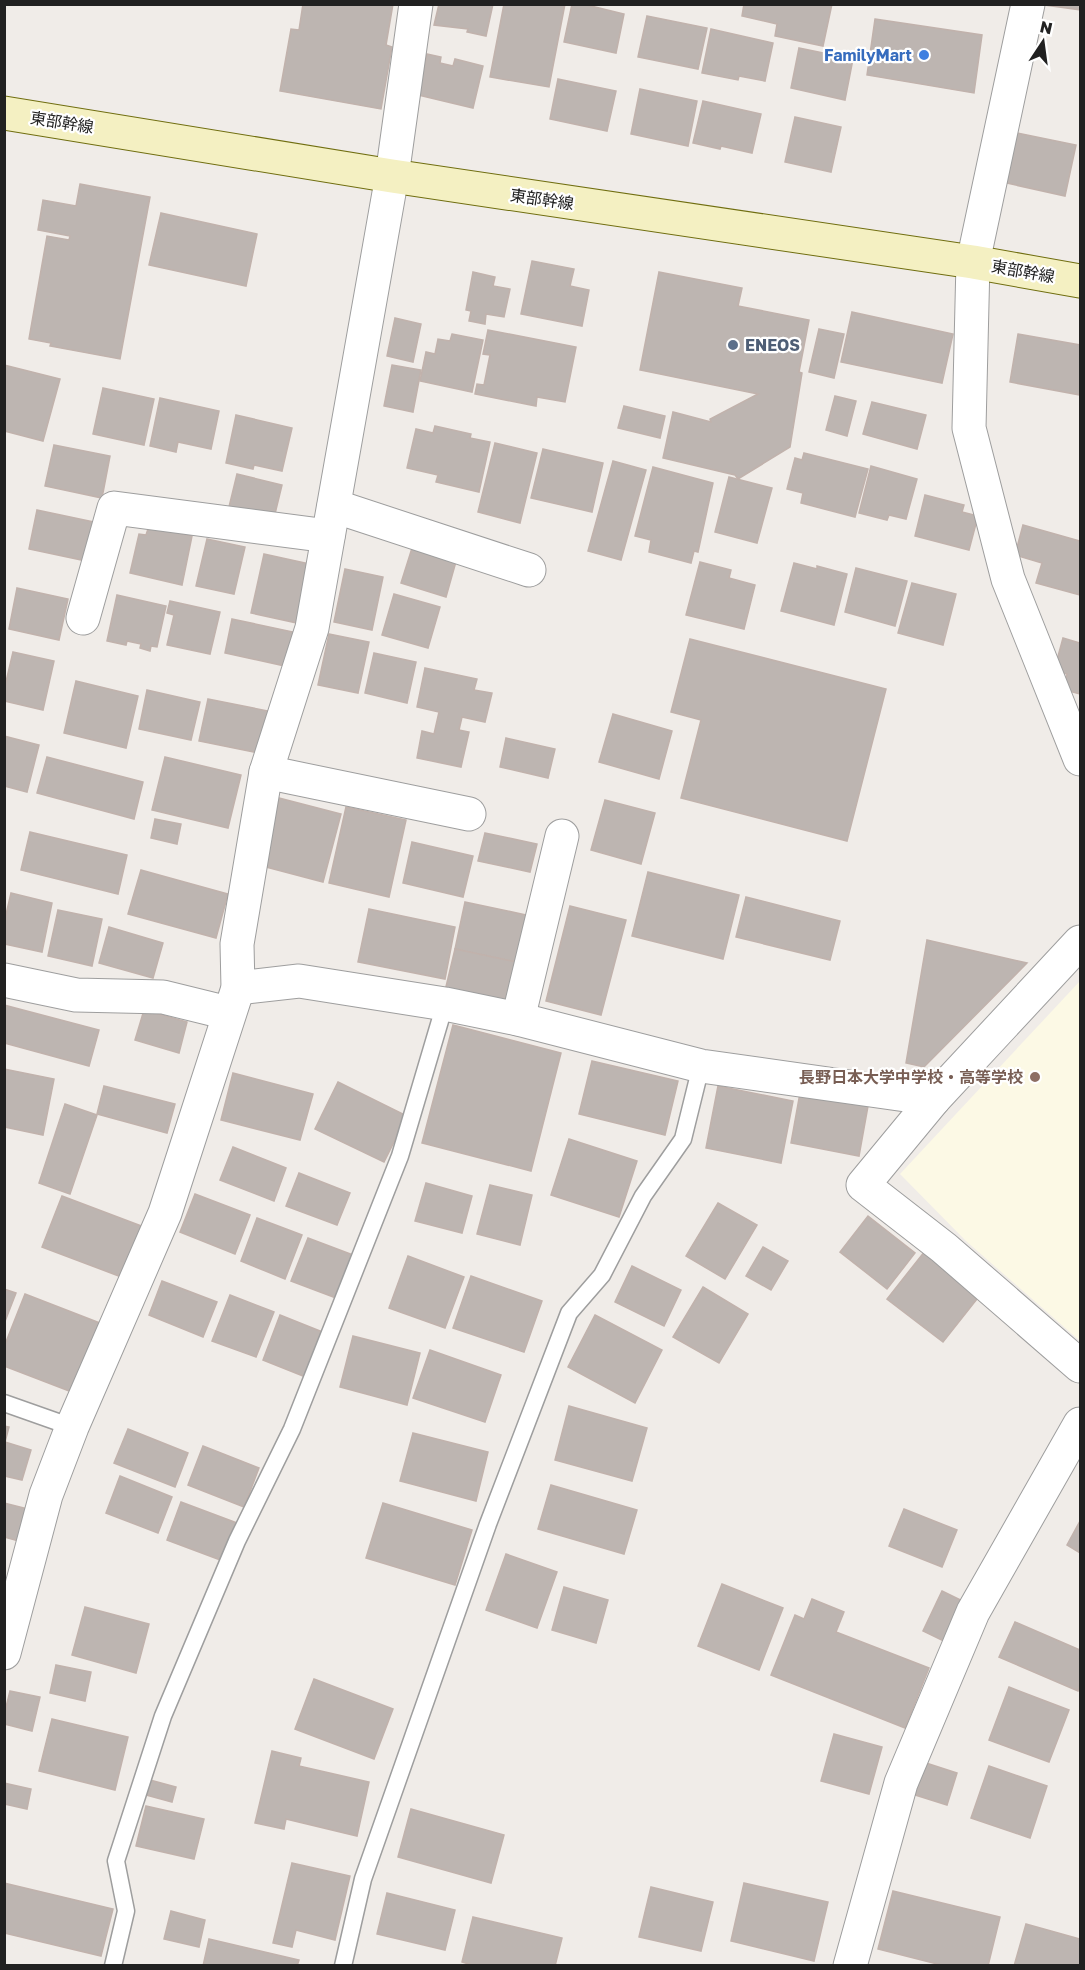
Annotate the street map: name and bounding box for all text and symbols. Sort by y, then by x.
north arrow [1013,12,1073,72]
text: N [1038,16,1055,38]
place label: FamilyMart [824,45,912,65]
marker: FamilyMart [917,48,931,62]
street label: 東部幹線 [29,107,95,137]
street label: 東部幹線 [509,185,575,213]
street label: 東部幹線 [990,256,1056,286]
place label: ENEOS [745,335,800,355]
marker: ENEOS [726,338,740,352]
place label: 長野日本大学中学校・高等学校 [799,1067,1023,1087]
marker: 長野日本大学中学校・高等学校 [1028,1070,1042,1084]

